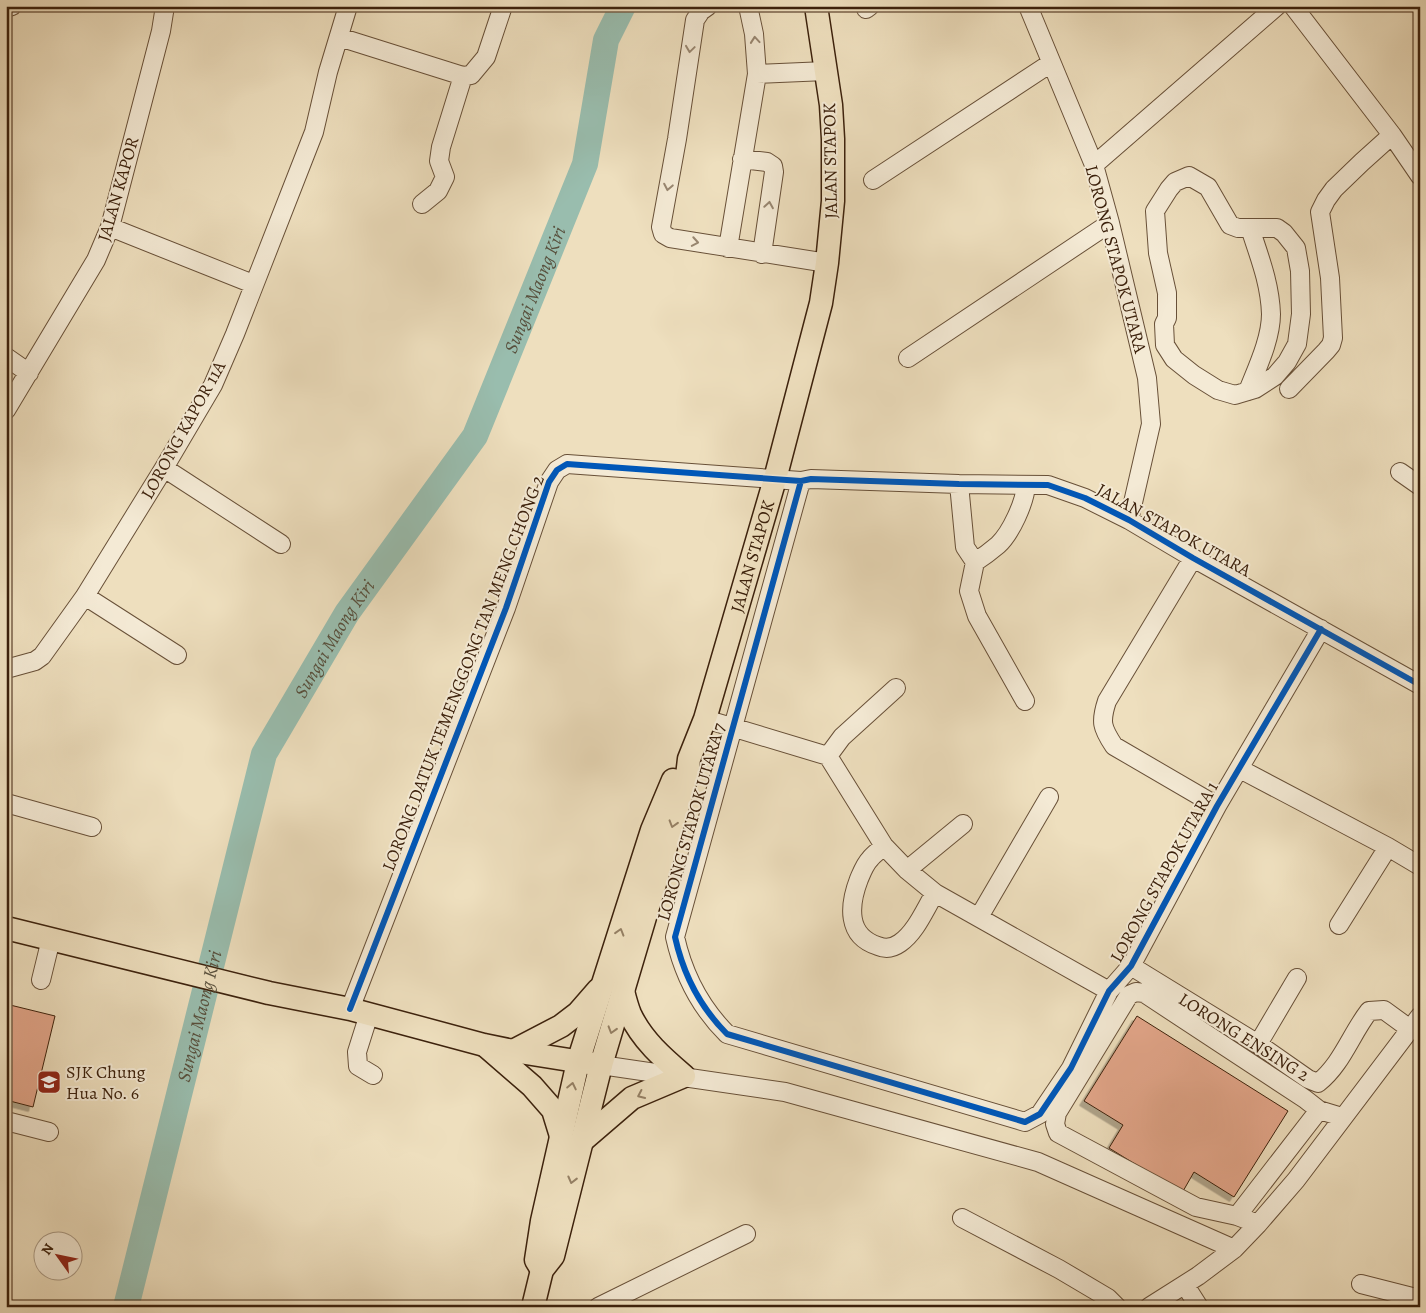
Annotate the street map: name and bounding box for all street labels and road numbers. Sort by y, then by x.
street label: JALAN STAPOK [817,102,843,219]
street label: JALAN KAPOR [92,134,144,244]
street label: LORONG STAPOK UTARA [1079,162,1153,356]
street label: LORONG KAPOR 11A [135,356,231,503]
street label: LORONG DATUK TEMENGGONG TAN MENG CHONG 2 [376,471,550,874]
street label: JALAN STAPOK UTARA [1092,478,1256,583]
street label: JALAN STAPOK [725,497,780,615]
street label: LORONG STAPOK UTARA 7 [651,720,731,924]
street label: LORONG STAPOK UTARA 1 [1104,777,1224,967]
street label: LORONG ENSING 2 [1174,987,1314,1087]

